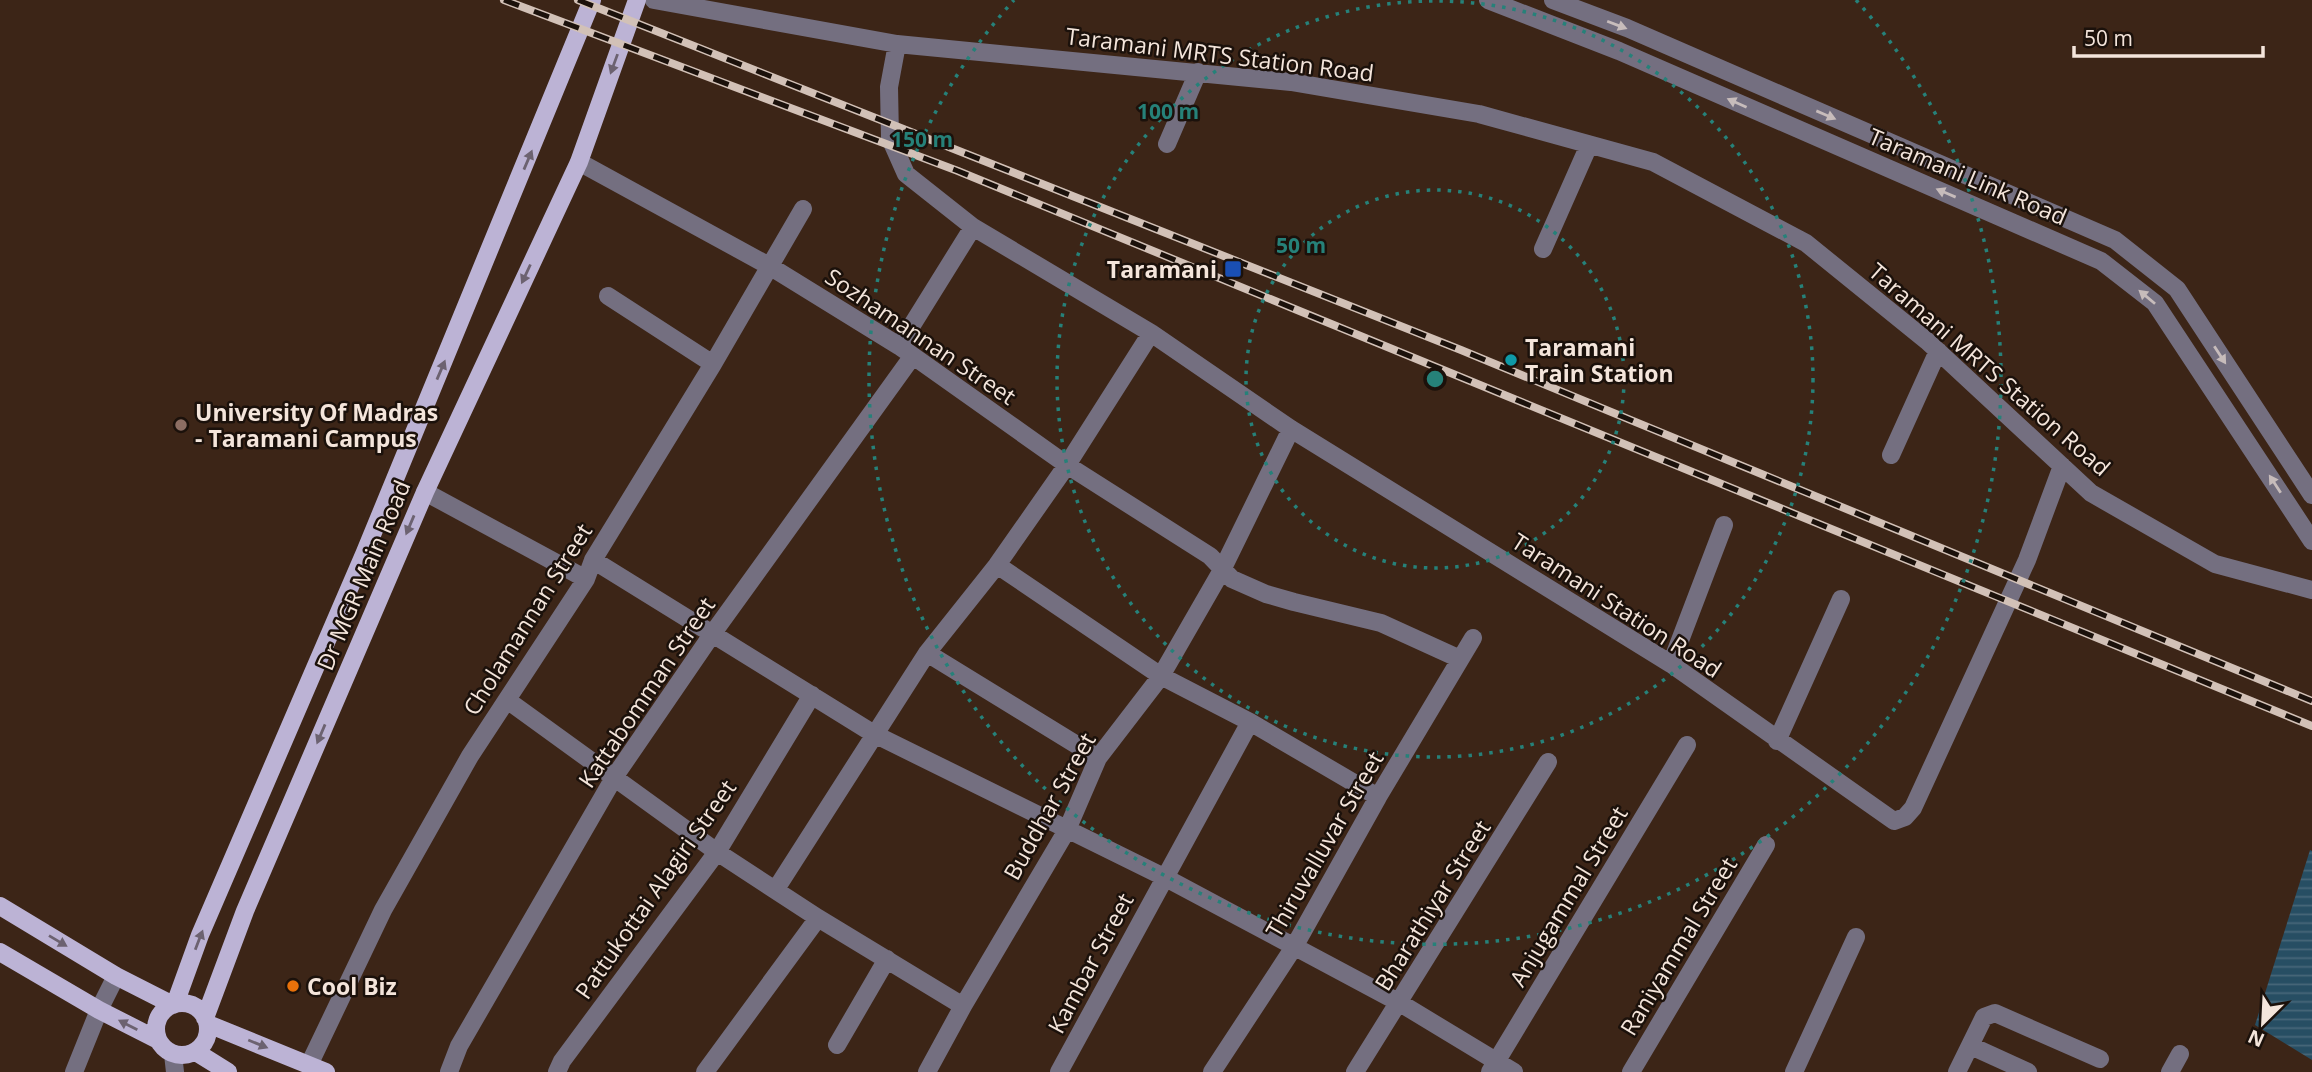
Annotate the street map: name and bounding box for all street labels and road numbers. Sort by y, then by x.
street label: Taramani MRTS Station Road [1064,19,1376,89]
street label: Taramani Link Road [1864,120,2072,232]
street label: Taramani MRTS Station Road [1862,255,2118,483]
street label: Sozhamannan Street [819,260,1023,412]
street label: Dr MGR Main Road [308,475,418,675]
street label: Cholamannan Street [455,517,599,721]
street label: Taramani Station Road [1506,525,1728,685]
street label: Kattabomman Street [570,590,722,794]
street label: Buddhar Street [995,727,1103,885]
street label: Thiruvalluvar Street [1258,745,1390,943]
street label: Pattukottai Alagiri Street [567,773,743,1005]
street label: Anjugammal Street [1501,800,1635,992]
street label: Bharathiyar Street [1367,813,1497,997]
street label: Raniyammal Street [1612,851,1744,1041]
street label: Kambar Street [1040,887,1140,1039]

